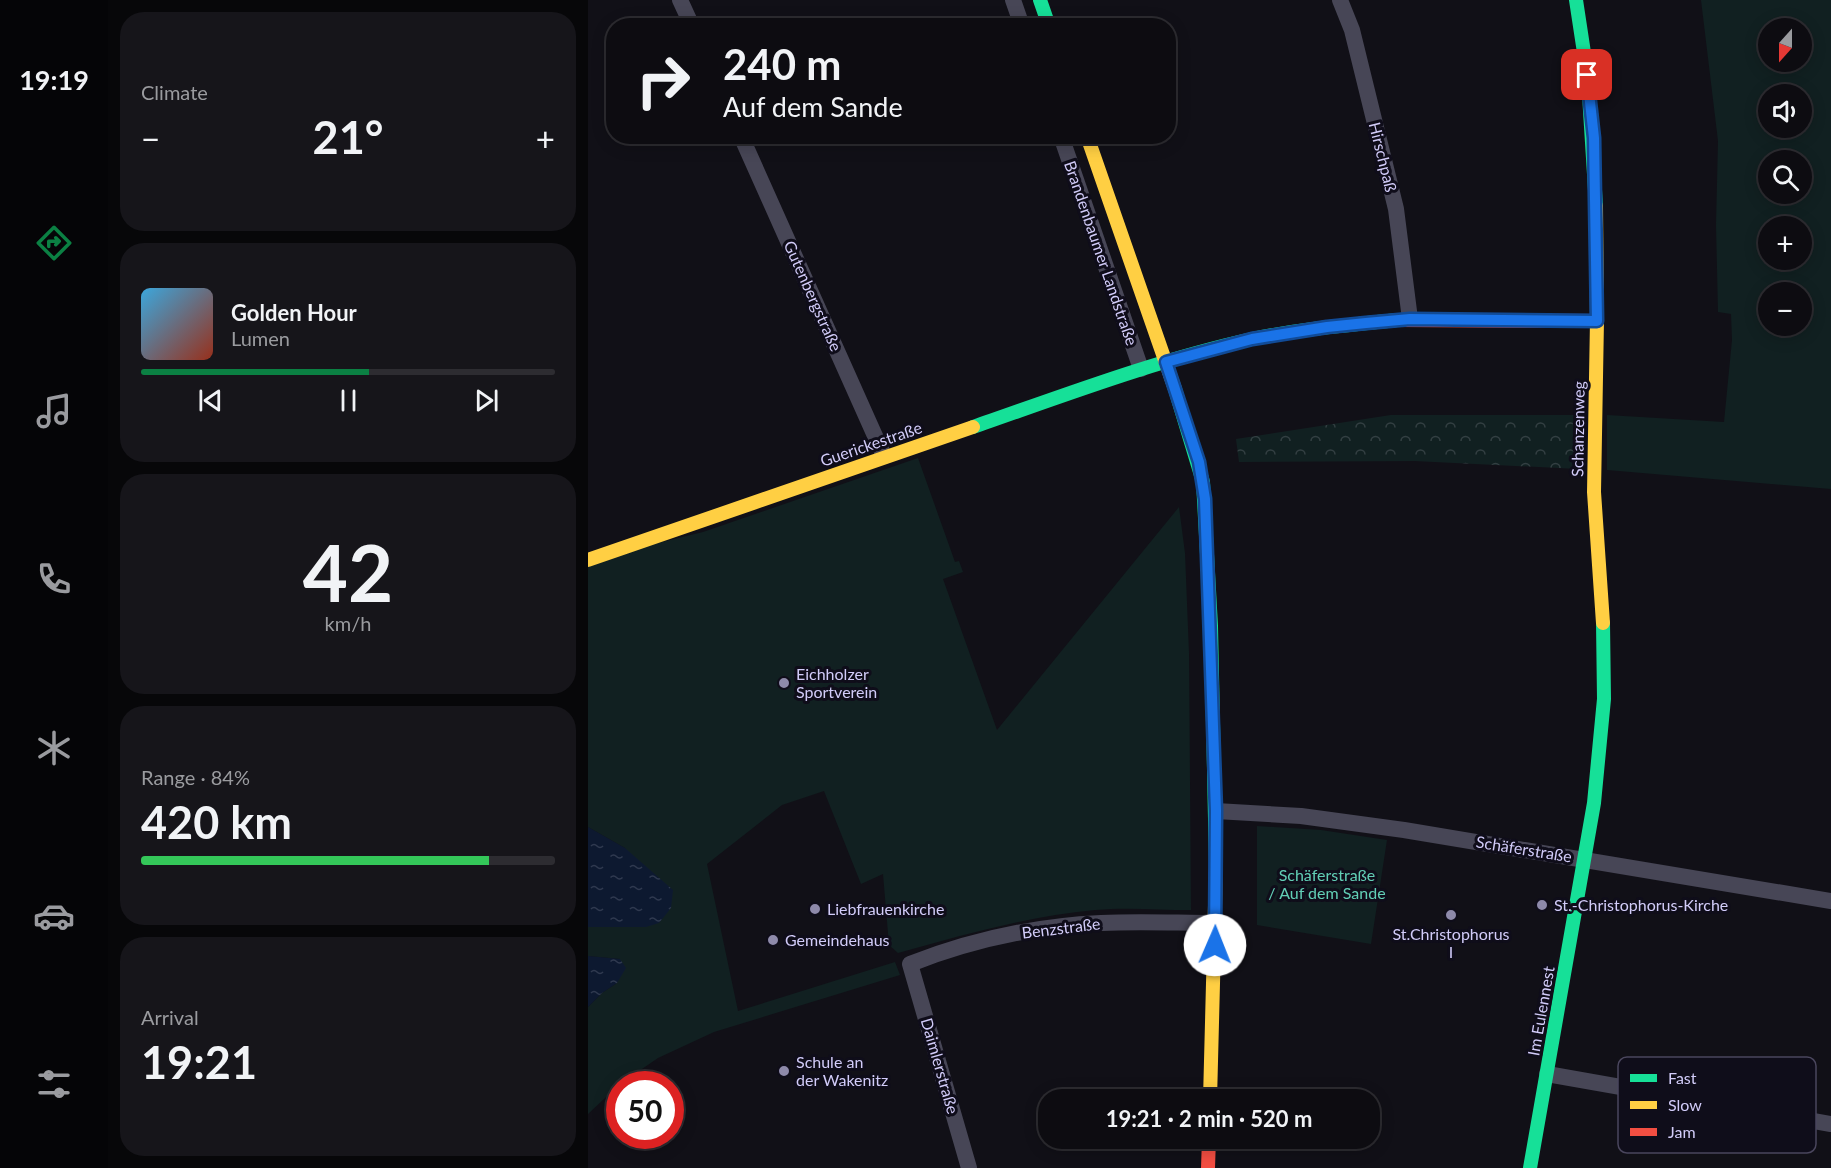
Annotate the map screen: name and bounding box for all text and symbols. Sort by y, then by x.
north arrow [1758,18,1812,72]
map controls [1758,18,1812,336]
text: 240 m [723,39,841,89]
icon: right [624,42,702,120]
pin [1561,49,1612,100]
icon: arrive [1570,58,1603,91]
text: 19:19 [19,63,89,96]
text: Climate [141,80,208,104]
button: sound [1758,84,1812,138]
text: Auf dem Sande [723,90,903,123]
text: 21° [313,110,383,164]
text: − [141,118,160,158]
text: + [536,118,555,158]
street label: Hirschpaß [1366,120,1401,194]
button: search [1758,150,1812,204]
street label: Brandenbaumer Landstraße [1061,158,1142,348]
button: + [1758,216,1812,270]
icon: directions [33,222,75,264]
street label: Gutenbergstraße [781,238,846,354]
button: − [1758,282,1812,336]
text: Golden Hour [231,299,357,326]
text: Lumen [231,326,290,350]
street label: Schanzenweg [1567,381,1588,477]
icon: previous [194,384,227,417]
icon: pause [332,384,365,417]
icon: next [470,384,503,417]
icon: music [33,390,75,432]
street label: Guerickestraße [817,417,924,470]
text: 42 [303,525,393,619]
icon: phone [33,558,75,600]
text: km/h [325,611,371,635]
place label: Eichholzer Sportverein [796,664,877,701]
marker: Eichholzer Sportverein [777,676,791,690]
icon: climate [33,727,75,769]
text: Range · 84% [141,765,250,789]
text: 420 km [141,795,292,849]
street label: Schäferstraße [1475,832,1573,865]
park label: Schäferstraße / Auf dem Sande [1268,865,1386,902]
icon: car [33,895,75,937]
place label: St.-Christophorus-Kirche [1554,895,1728,914]
marker: St.-Christophorus-Kirche [1535,898,1549,912]
place label: Liebfrauenkirche [827,899,944,918]
marker: Liebfrauenkirche [808,902,822,916]
marker: St.Christophorus I [1444,908,1458,922]
street label: Benzstraße [1021,913,1101,942]
position arrow [1183,913,1247,977]
place label: St.Christophorus I [1392,924,1510,961]
place label: Gemeindehaus [785,930,890,949]
marker: Gemeindehaus [766,933,780,947]
street label: Im Eulennest [1523,964,1558,1057]
text: Arrival [141,1005,199,1029]
street label: Daimlerstraße [918,1016,963,1116]
text: 19:21 [141,1035,257,1089]
place label: Schule an der Wakenitz [796,1052,888,1089]
legend [1618,1057,1816,1153]
icon: filters [33,1063,75,1105]
marker: Schule an der Wakenitz [777,1064,791,1078]
text: Fast [1668,1068,1697,1087]
speed limit sign: 50 [606,1071,684,1149]
text: Slow [1668,1095,1702,1114]
text: 19:21 · 2 min · 520 m [1106,1105,1312,1132]
text: Jam [1668,1122,1696,1141]

